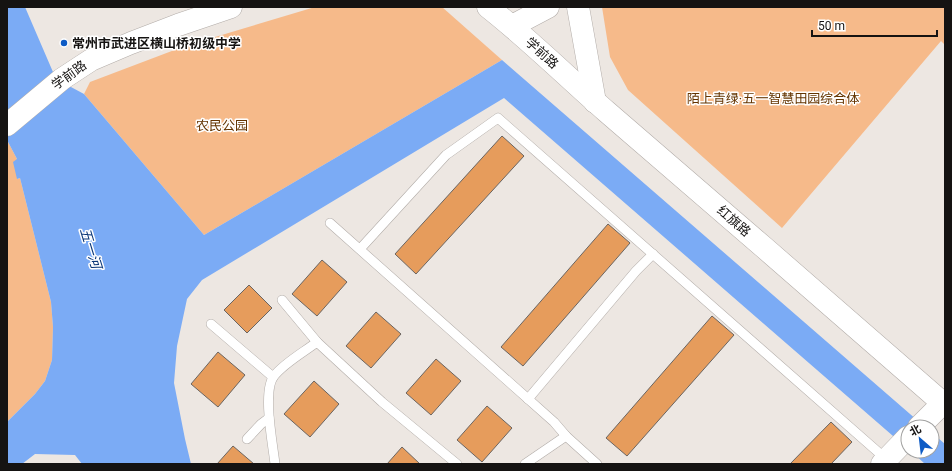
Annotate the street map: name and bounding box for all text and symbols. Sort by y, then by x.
scale bar [812,12,937,38]
text: 50 m [818,19,845,33]
street label: 学前路 [522,34,562,72]
place label: 常州市武进区横山桥初级中学 [72,36,241,51]
marker: 常州市武进区横山桥初级中学 [59,38,69,48]
street label: 学前路 [49,57,89,93]
park label: 陌上青绿·五一智慧田园综合体 [687,91,859,106]
park label: 农民公园 [196,118,248,133]
street label: 红旗路 [714,203,754,239]
water label: 五一河 [77,226,106,273]
north arrow [900,419,940,459]
text: 北 [908,422,923,439]

